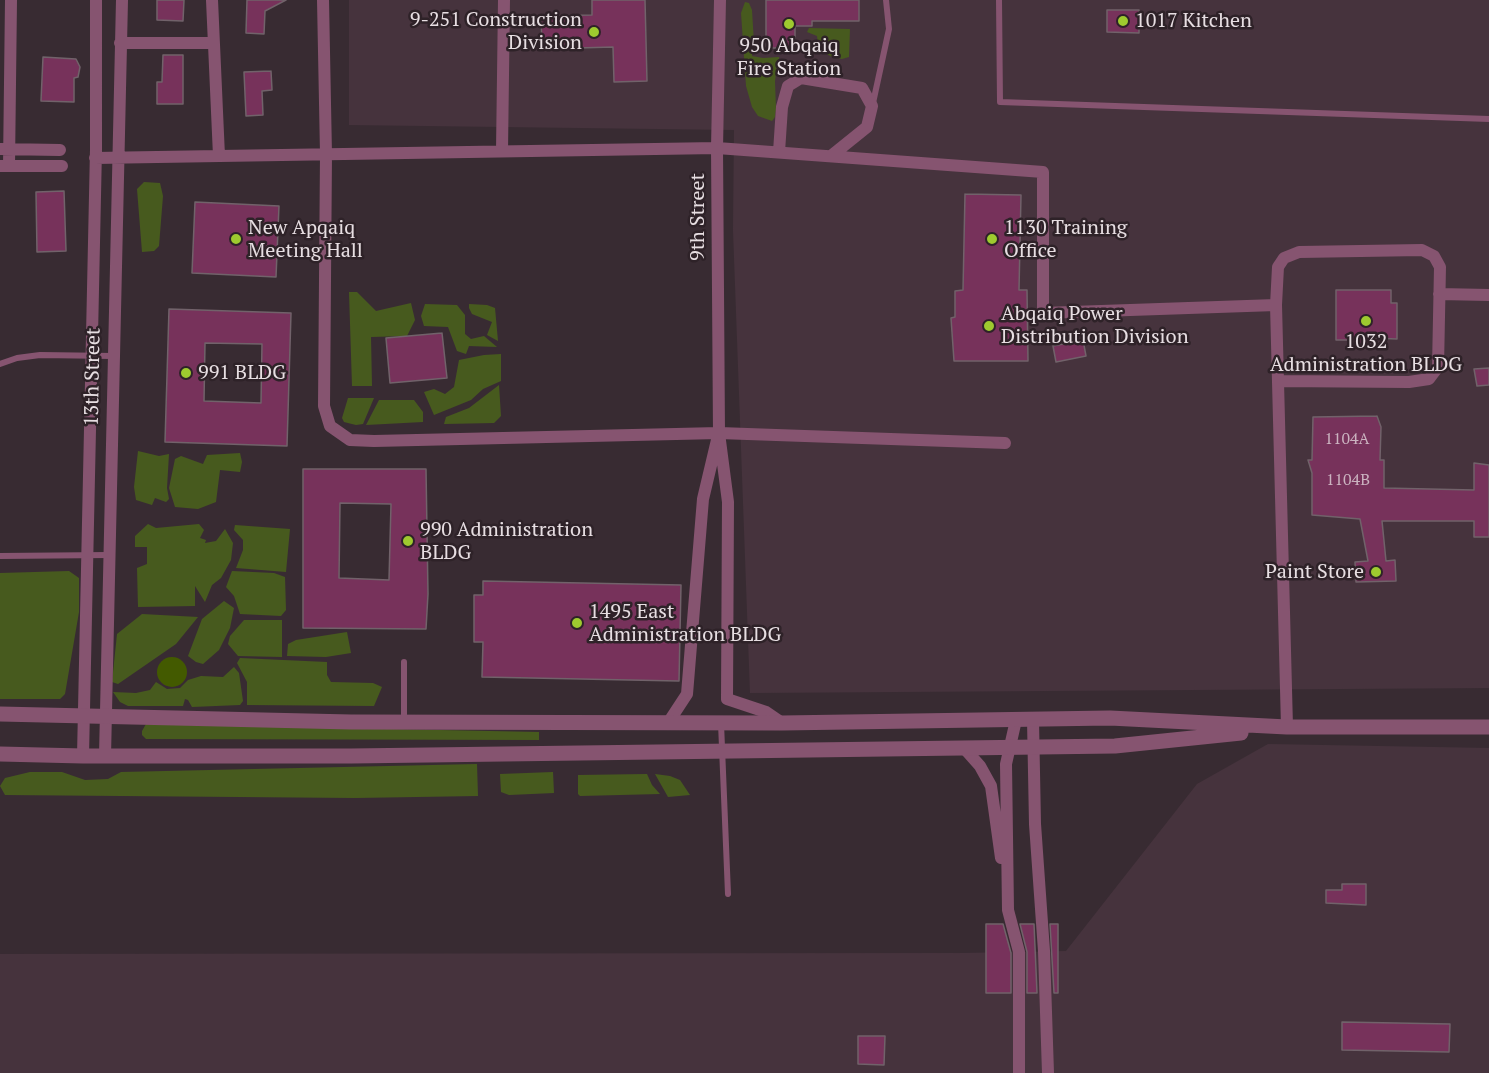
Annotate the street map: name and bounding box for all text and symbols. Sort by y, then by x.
place label: 9-251 Construction Division [410,8,582,55]
place label: 1017 Kitchen [1135,9,1252,33]
marker: 1017 Kitchen [1116,14,1130,28]
marker: 950 Abqaiq Fire Station [782,17,796,31]
marker: 9-251 Construction Division [587,25,601,39]
place label: 950 Abqaiq Fire Station [737,34,841,81]
street label: 9th Street [686,173,710,261]
place label: New Apqaiq Meeting Hall [248,216,363,263]
place label: 1130 Training Office [1004,216,1127,263]
marker: New Apqaiq Meeting Hall [229,232,243,246]
marker: 1130 Training Office [985,232,999,246]
place label: Abqaiq Power Distribution Division [1001,302,1189,349]
marker: 1032 Administration BLDG [1359,314,1373,328]
marker: Abqaiq Power Distribution Division [982,319,996,333]
street label: 13th Street [80,327,106,427]
place label: 1032 Administration BLDG [1270,330,1462,377]
place label: 991 BLDG [198,361,286,385]
marker: 991 BLDG [179,366,193,380]
house number: 1104A [1324,429,1370,449]
house number: 1104B [1326,470,1370,490]
place label: 990 Administration BLDG [420,518,593,565]
marker: 990 Administration BLDG [401,534,415,548]
place label: Paint Store [1265,560,1364,584]
marker: Paint Store [1369,565,1383,579]
place label: 1495 East Administration BLDG [589,600,781,647]
marker: 1495 East Administration BLDG [570,616,584,630]

